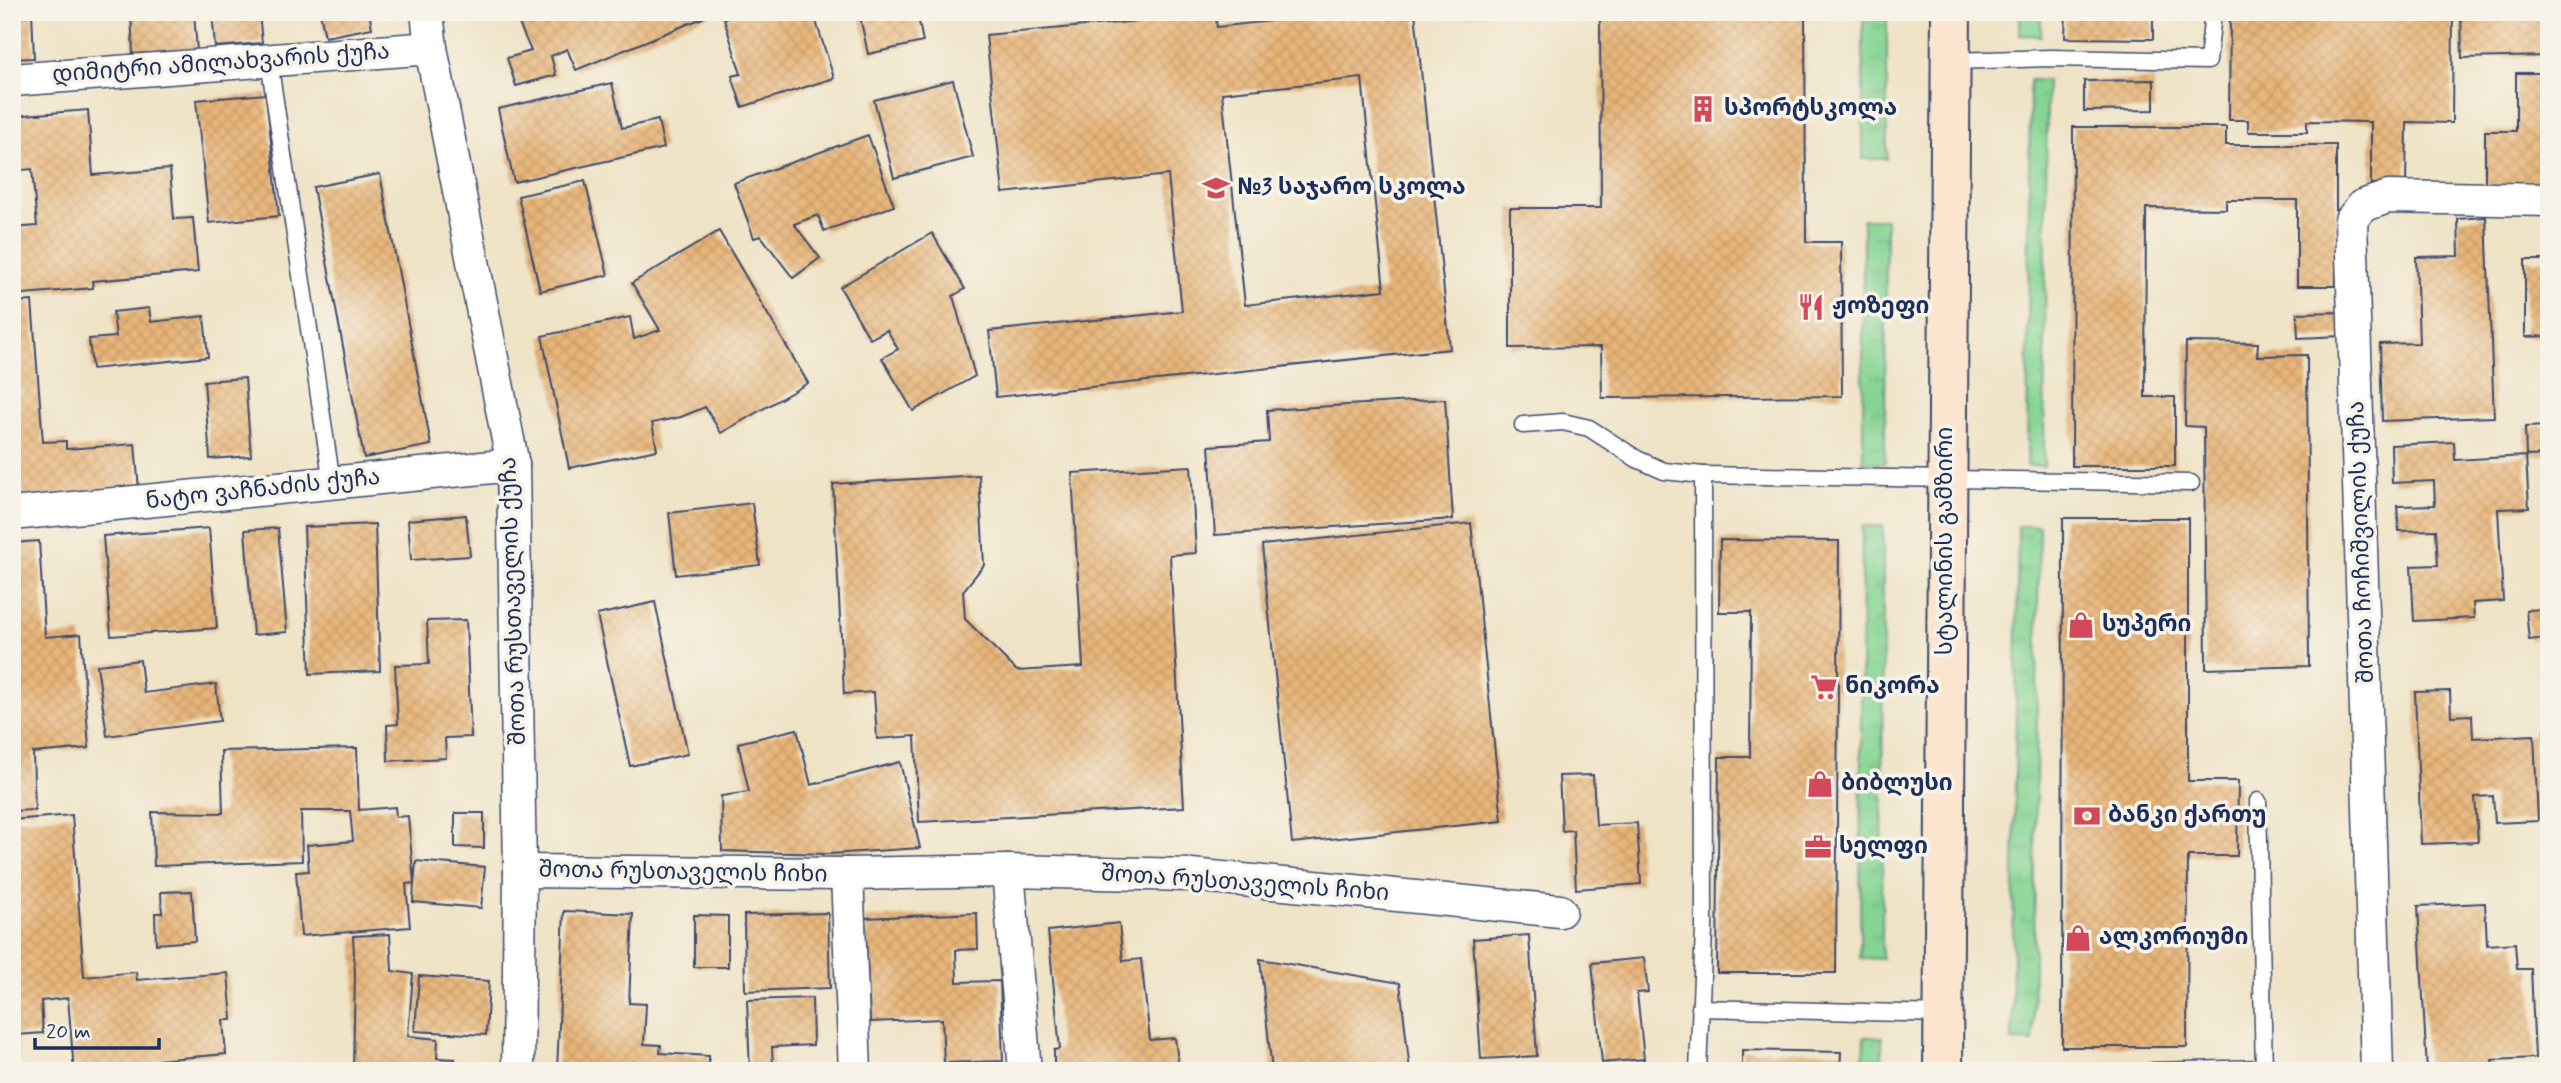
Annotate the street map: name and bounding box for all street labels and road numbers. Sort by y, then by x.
street label: დიმიტრი ამილახვარის ქუჩა [51,37,391,91]
street label: შოთა ჩოჩიშვილის ქუჩა [2342,400,2382,684]
street label: სტალინის გამზირი [1931,427,1961,655]
street label: შოთა რუსთაველის ქუჩა [494,456,534,746]
street label: ნატო ვაჩნაძის ქუჩა [144,463,382,517]
street label: შოთა რუსთაველის ჩიხი [538,855,828,891]
street label: შოთა რუსთაველის ჩიხი [1100,859,1390,909]

